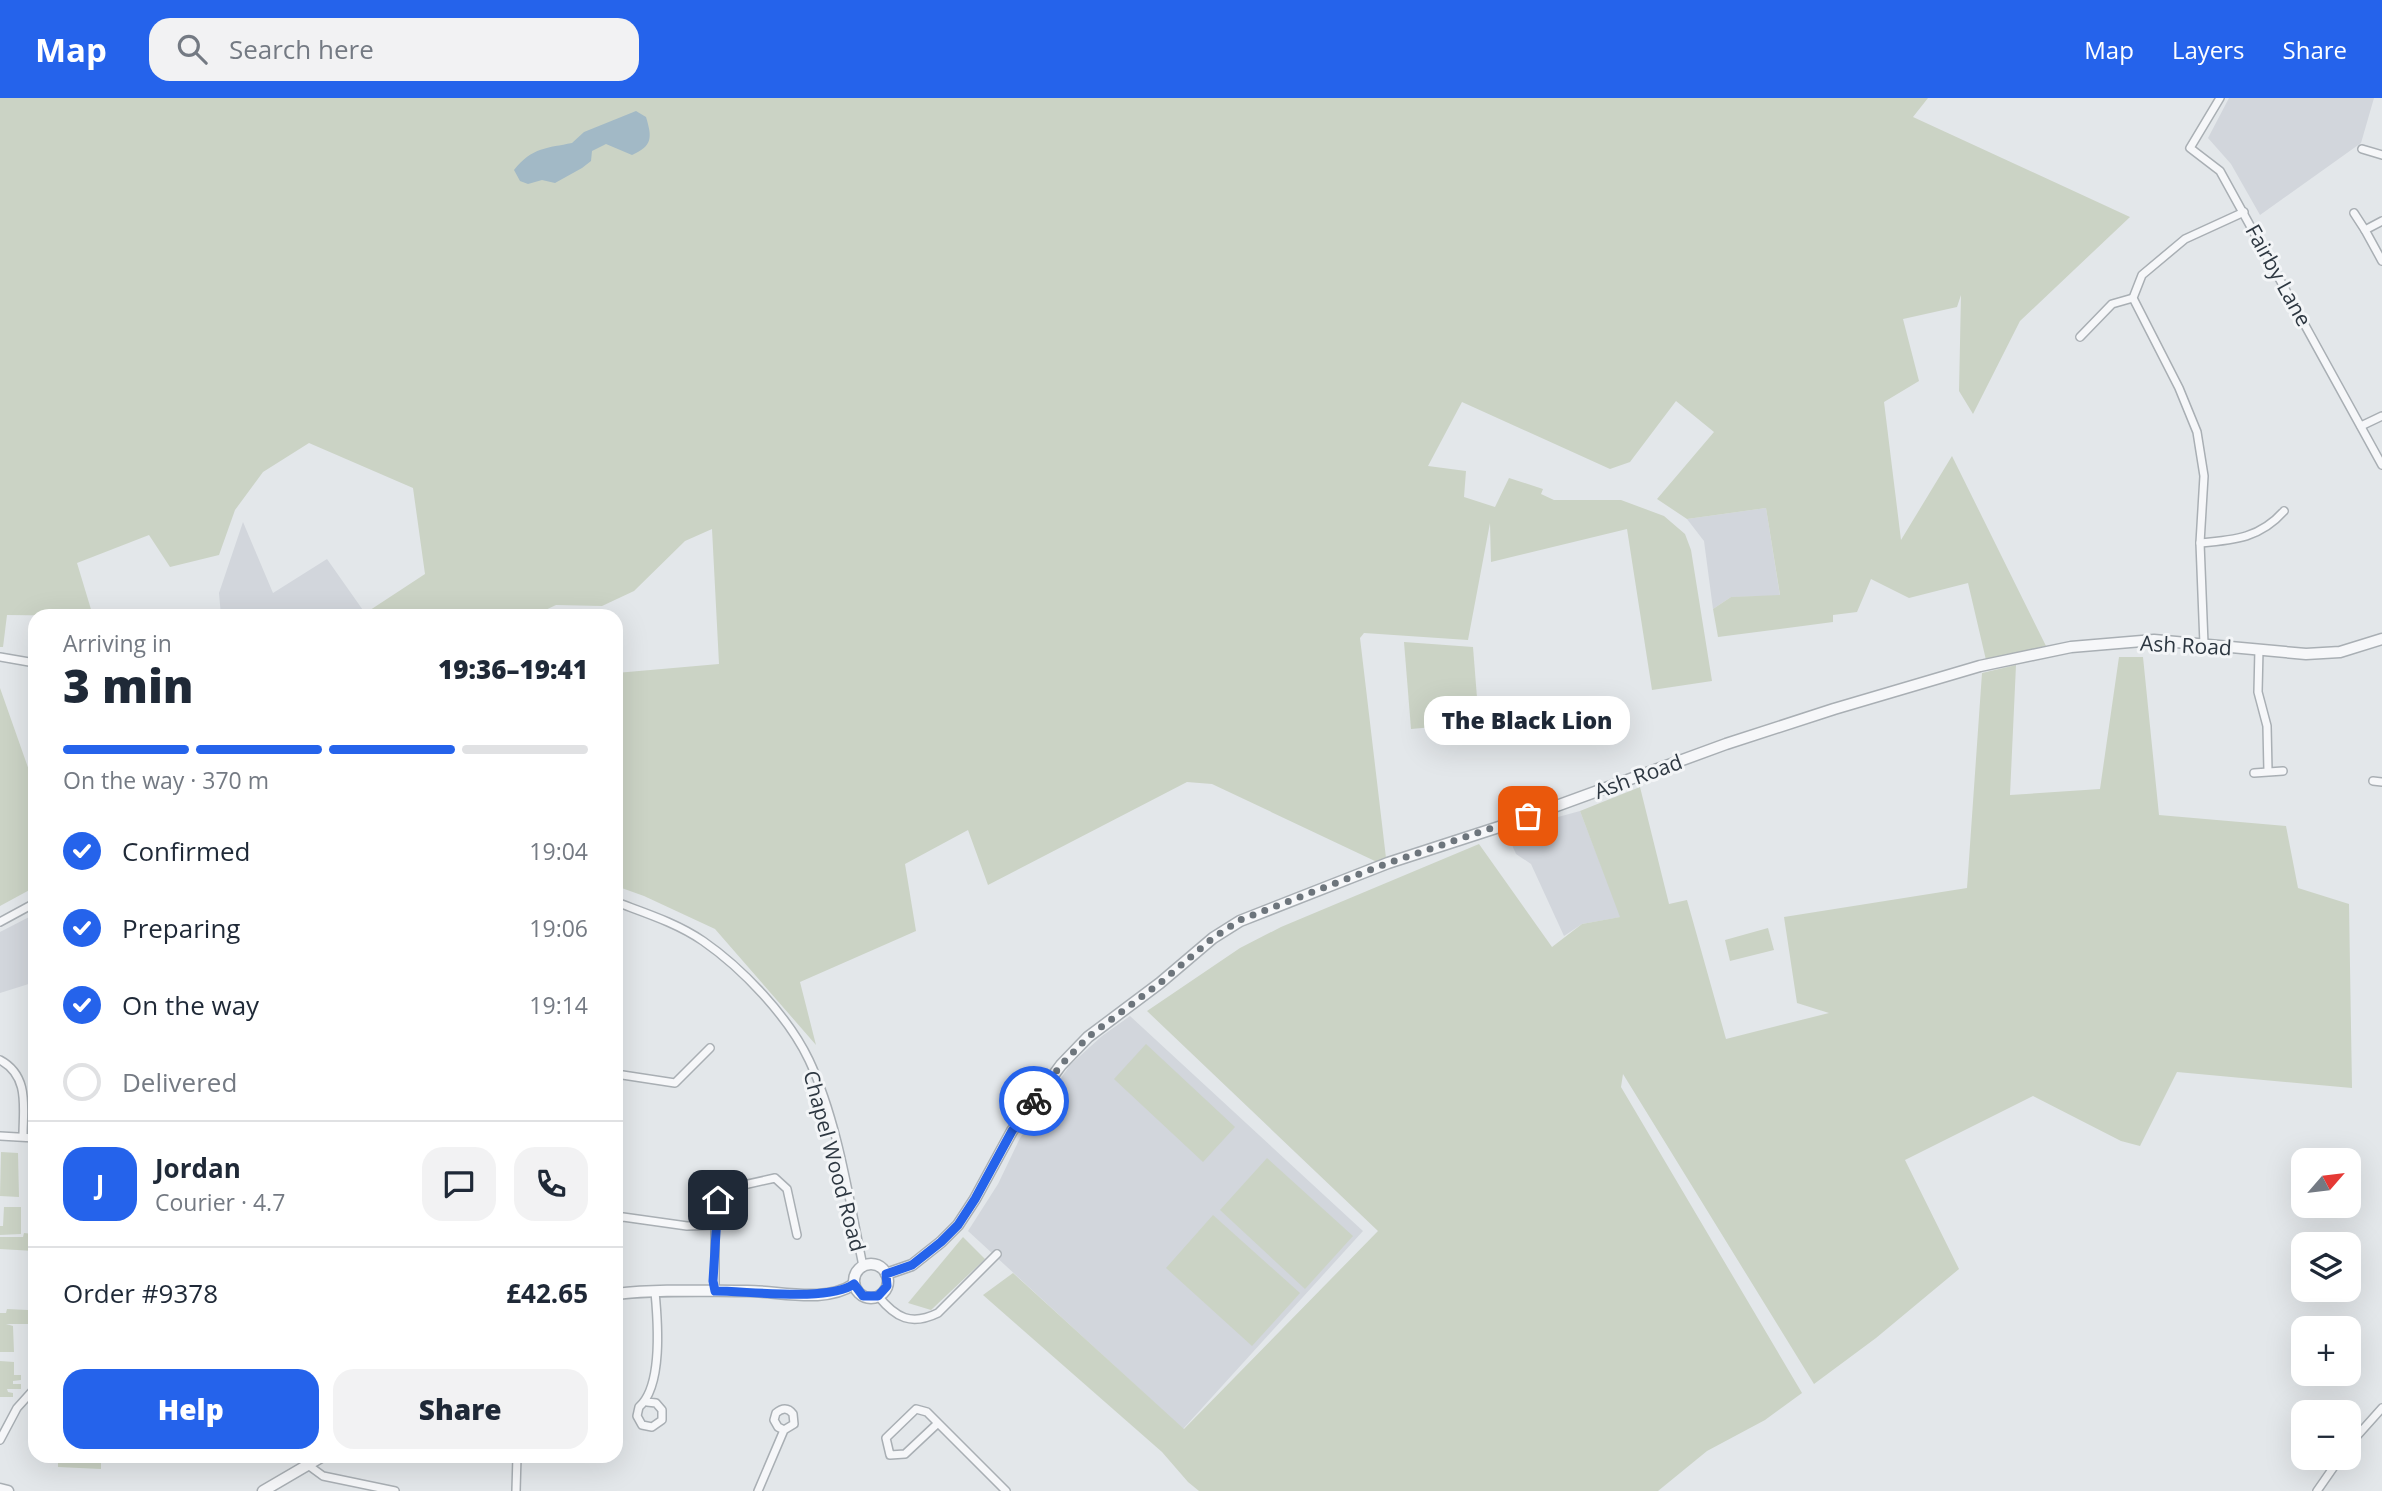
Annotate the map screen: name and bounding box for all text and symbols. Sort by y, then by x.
search box [149,18,639,81]
text: Map [35,27,107,72]
icon: search [173,30,211,68]
text: Search here [229,31,374,67]
text: Map [2084,33,2134,66]
text: Layers [2172,33,2245,66]
text: Share [2283,33,2347,66]
street label: Fairby Lane [2239,219,2319,331]
text: Arriving in [63,627,172,659]
street label: Ash Road [2139,629,2233,661]
text: 19:36–19:41 [438,651,588,687]
text: 3 min [63,654,194,716]
callout: The Black Lion [1425,697,1631,746]
text: The Black Lion [1442,704,1612,736]
street label: Ash Road [1590,747,1686,805]
text: On the way · 370 m [63,764,269,796]
pin [1498,786,1558,846]
icon: bag [1509,797,1547,835]
icon: check [63,832,101,870]
text: Confirmed [122,833,250,869]
text: 19:04 [529,835,588,867]
icon: check [63,909,101,947]
text: Preparing [122,910,240,946]
text: 19:06 [529,912,588,944]
icon: check [63,986,101,1024]
text: On the way [122,987,259,1023]
text: 19:14 [529,989,588,1021]
text: Delivered [122,1064,237,1100]
courier [999,1066,1069,1136]
street label: Chapel Wood Road [797,1067,873,1255]
icon: bike [1015,1082,1053,1120]
button: chat [422,1147,496,1221]
button: phone [514,1147,588,1221]
north arrow [2291,1148,2361,1218]
map controls [2291,1148,2361,1470]
text: Jordan [155,1150,241,1186]
text: J [96,1166,104,1202]
pin [688,1170,748,1230]
icon: home [699,1181,737,1219]
text: Courier · 4.7 [155,1186,285,1218]
button: layers [2291,1232,2361,1302]
text: Order #9378 [63,1275,218,1311]
text: £42.65 [506,1275,588,1311]
button: + [2291,1316,2361,1386]
button: Help [63,1369,319,1449]
button: Share [333,1369,588,1449]
button: − [2291,1400,2361,1470]

